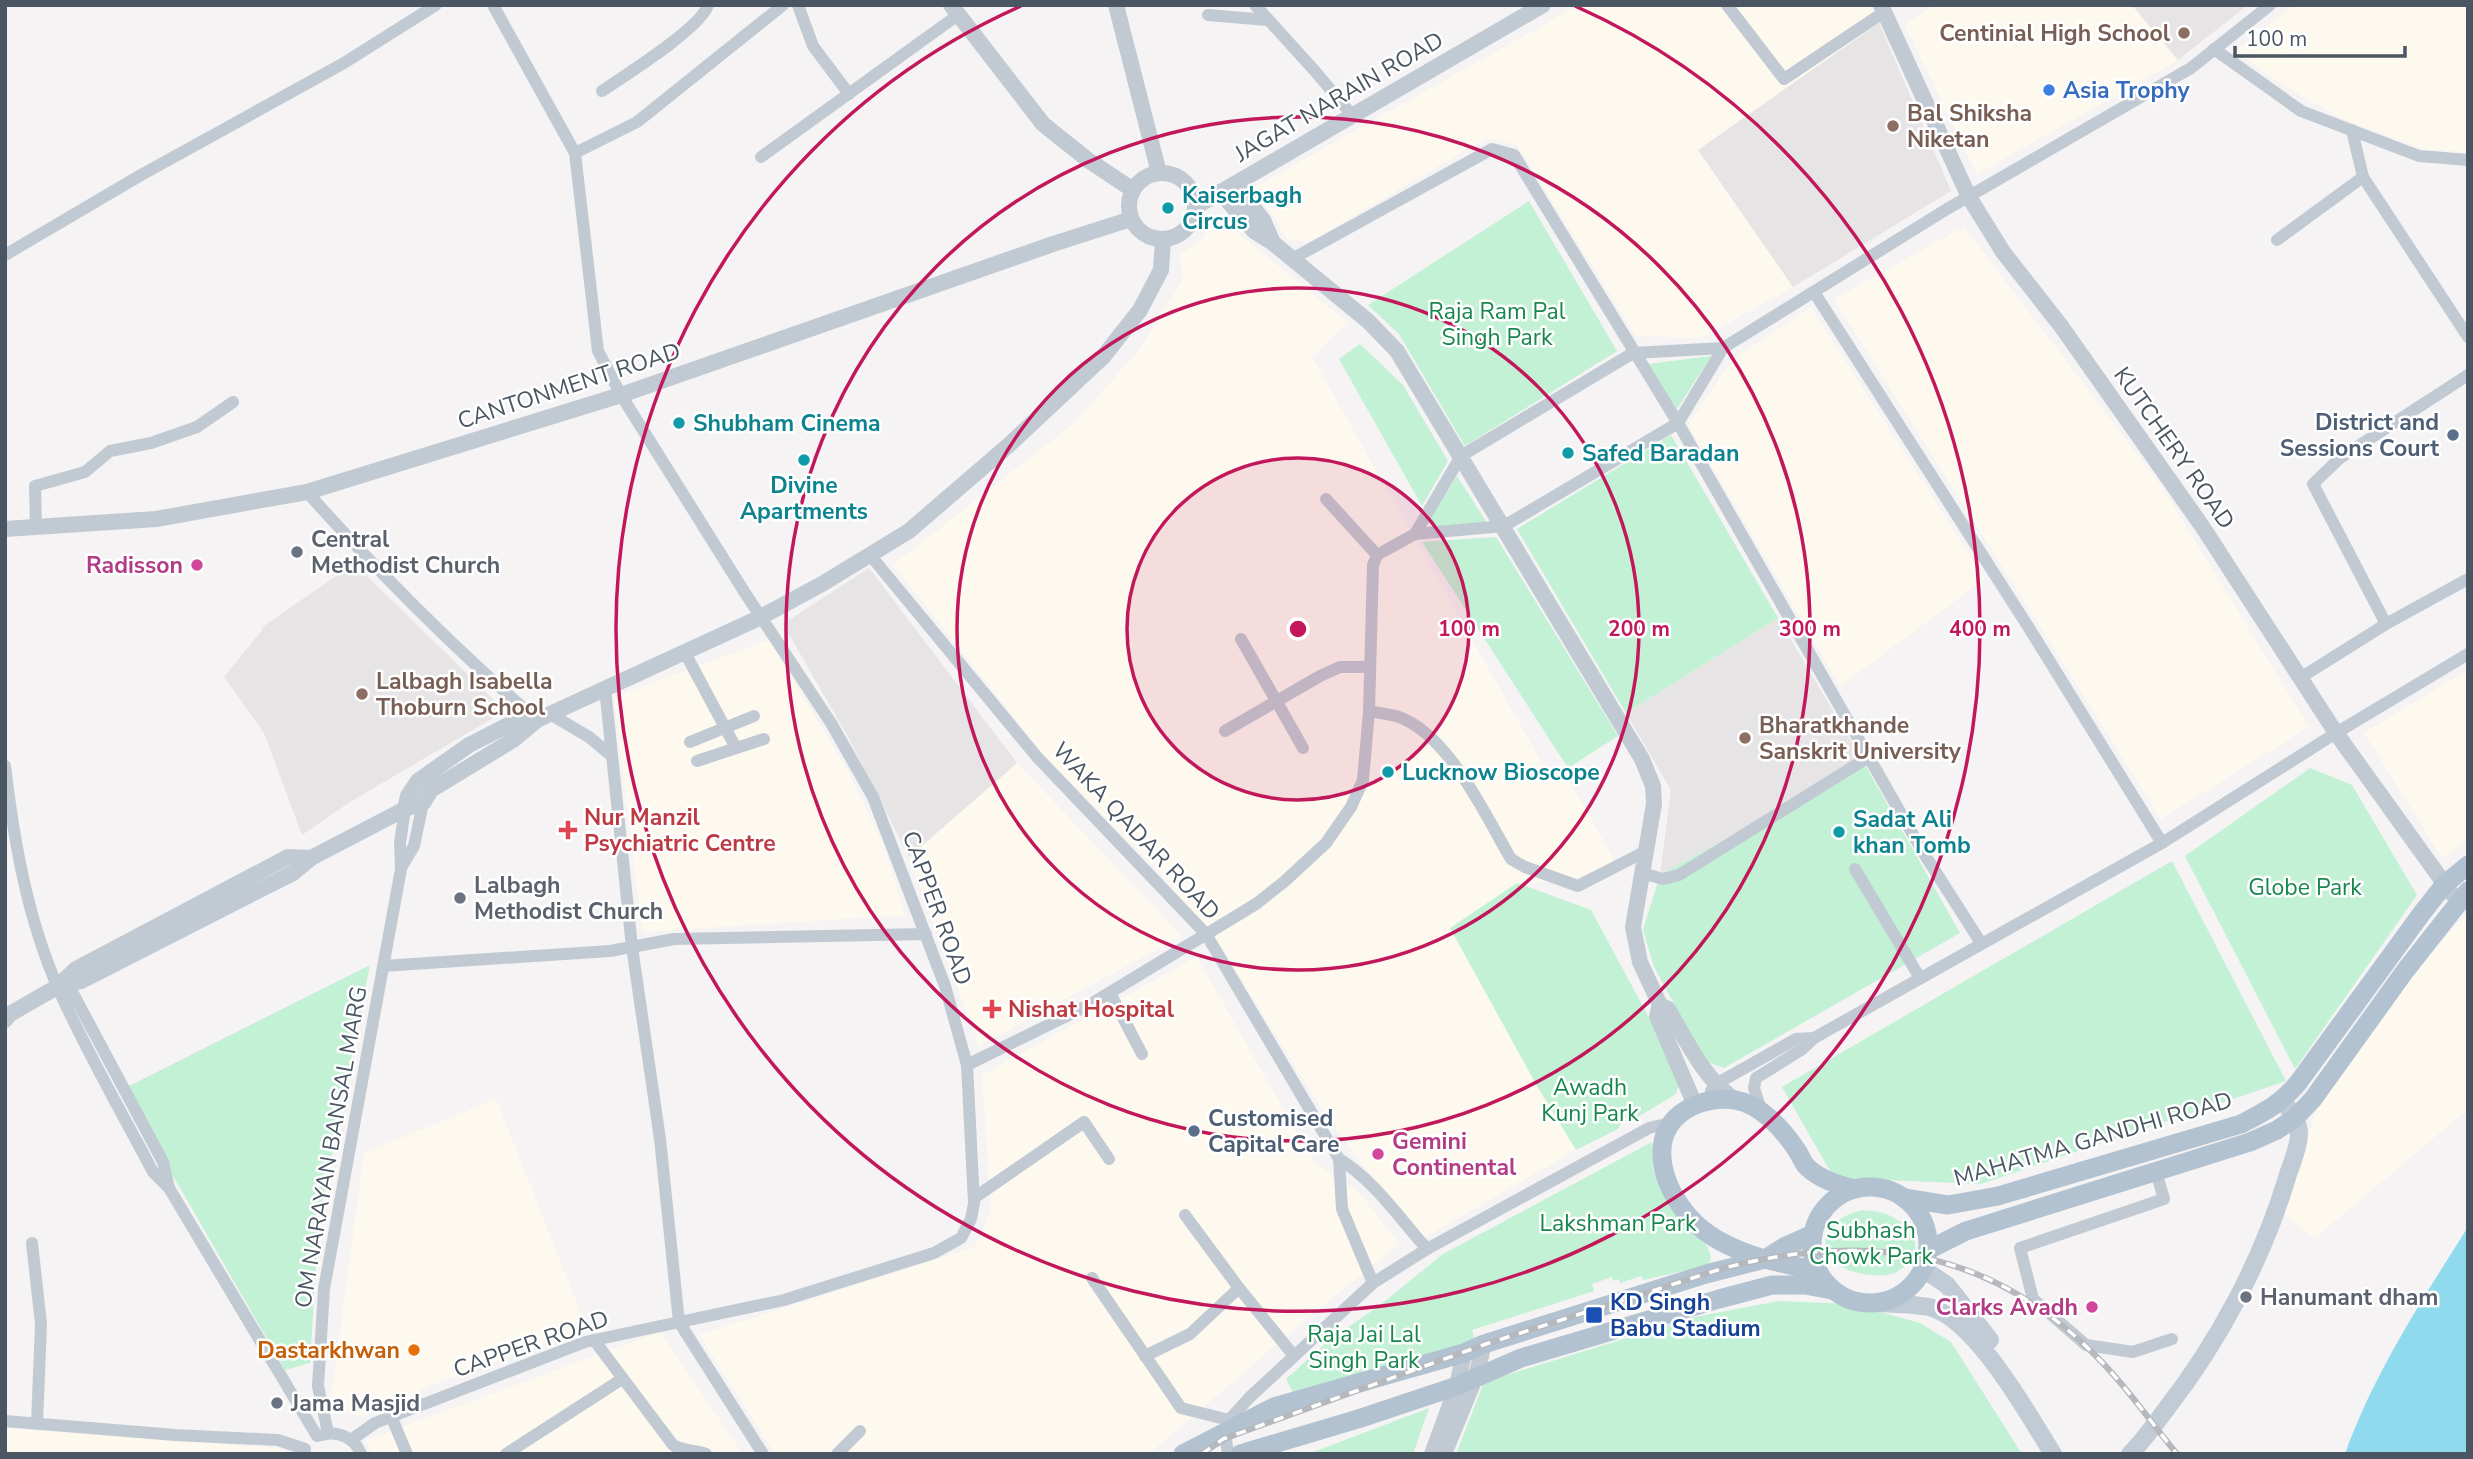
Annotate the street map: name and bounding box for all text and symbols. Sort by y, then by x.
scale bar [2235,14,2405,58]
place label: Centinial High School [1939,18,2171,49]
street label: JAGAT NARAIN ROAD [1228,24,1449,170]
marker: Centinial High School [2176,25,2192,41]
text: 100 m [2246,25,2307,53]
place label: Asia Trophy [2063,75,2191,106]
marker: Asia Trophy [2041,82,2057,98]
place label: Bal Shiksha Niketan [1907,98,2032,155]
marker: Bal Shiksha Niketan [1885,118,1901,134]
place label: Kaiserbagh Circus [1182,180,1302,237]
marker: Kaiserbagh Circus [1160,200,1176,216]
park label: Raja Ram Pal Singh Park [1428,296,1566,353]
street label: CANTONMENT ROAD [454,335,684,437]
street label: KUTCHERY ROAD [2106,361,2242,535]
place label: District and Sessions Court [2280,407,2439,464]
place label: Shubham Cinema [693,408,881,439]
marker: Shubham Cinema [671,415,687,431]
marker: District and Sessions Court [2445,427,2461,443]
place label: Safed Baradan [1582,438,1739,469]
marker: Safed Baradan [1560,445,1576,461]
marker: Divine Apartments [796,452,812,468]
place label: Divine Apartments [740,470,868,527]
place label: Central Methodist Church [311,524,500,581]
marker: Central Methodist Church [289,544,305,560]
place label: Radisson [86,550,183,581]
marker: Radisson [189,557,205,573]
text: 100 m [1438,615,1500,643]
text: 200 m [1608,615,1670,643]
text: 300 m [1779,615,1841,643]
text: 400 m [1949,615,2011,643]
centre of rings [1286,617,1310,641]
place label: Lalbagh Isabella Thoburn School [376,666,553,723]
marker: Lalbagh Isabella Thoburn School [354,686,370,702]
place label: Bharatkhande Sanskrit University [1759,710,1962,767]
marker: Bharatkhande Sanskrit University [1737,730,1753,746]
street label: WAKA QADAR ROAD [1045,735,1227,927]
place label: Lucknow Bioscope [1402,757,1600,788]
marker: Lucknow Bioscope [1380,764,1396,780]
place label: Nur Manzil Psychiatric Centre [584,802,776,859]
place label: Sadat Ali khan Tomb [1853,804,1971,861]
marker: Nur Manzil Psychiatric Centre [558,820,578,840]
marker: Sadat Ali khan Tomb [1831,824,1847,840]
street label: CAPPER ROAD [895,827,979,989]
place label: Lalbagh Methodist Church [474,870,663,927]
park label: Globe Park [2248,872,2362,903]
marker: Lalbagh Methodist Church [452,890,468,906]
street label: OM NARAYAN BANSAL MARG [287,984,375,1310]
place label: Nishat Hospital [1008,994,1175,1025]
marker: Nishat Hospital [982,999,1002,1019]
park label: Awadh Kunj Park [1541,1072,1639,1129]
street label: MAHATMA GANDHI ROAD [1950,1084,2236,1194]
place label: Customised Capital Care [1208,1103,1340,1160]
marker: Customised Capital Care [1186,1123,1202,1139]
place label: Gemini Continental [1392,1126,1517,1183]
marker: Gemini Continental [1370,1146,1386,1162]
park label: Lakshman Park [1540,1208,1697,1239]
park label: Subhash Chowk Park [1809,1215,1933,1272]
place label: Hanumant dham [2260,1282,2438,1313]
place label: KD Singh Babu Stadium [1610,1287,1761,1344]
marker: Hanumant dham [2238,1289,2254,1305]
place label: Clarks Avadh [1936,1292,2078,1323]
marker: Clarks Avadh [2084,1299,2100,1315]
street label: CAPPER ROAD [449,1303,613,1385]
marker: KD Singh Babu Stadium [1584,1305,1604,1325]
park label: Raja Jai Lal Singh Park [1307,1319,1421,1376]
place label: Dastarkhwan [257,1335,400,1366]
marker: Dastarkhwan [406,1342,422,1358]
place label: Jama Masjid [290,1388,420,1419]
marker: Jama Masjid [269,1395,285,1411]

